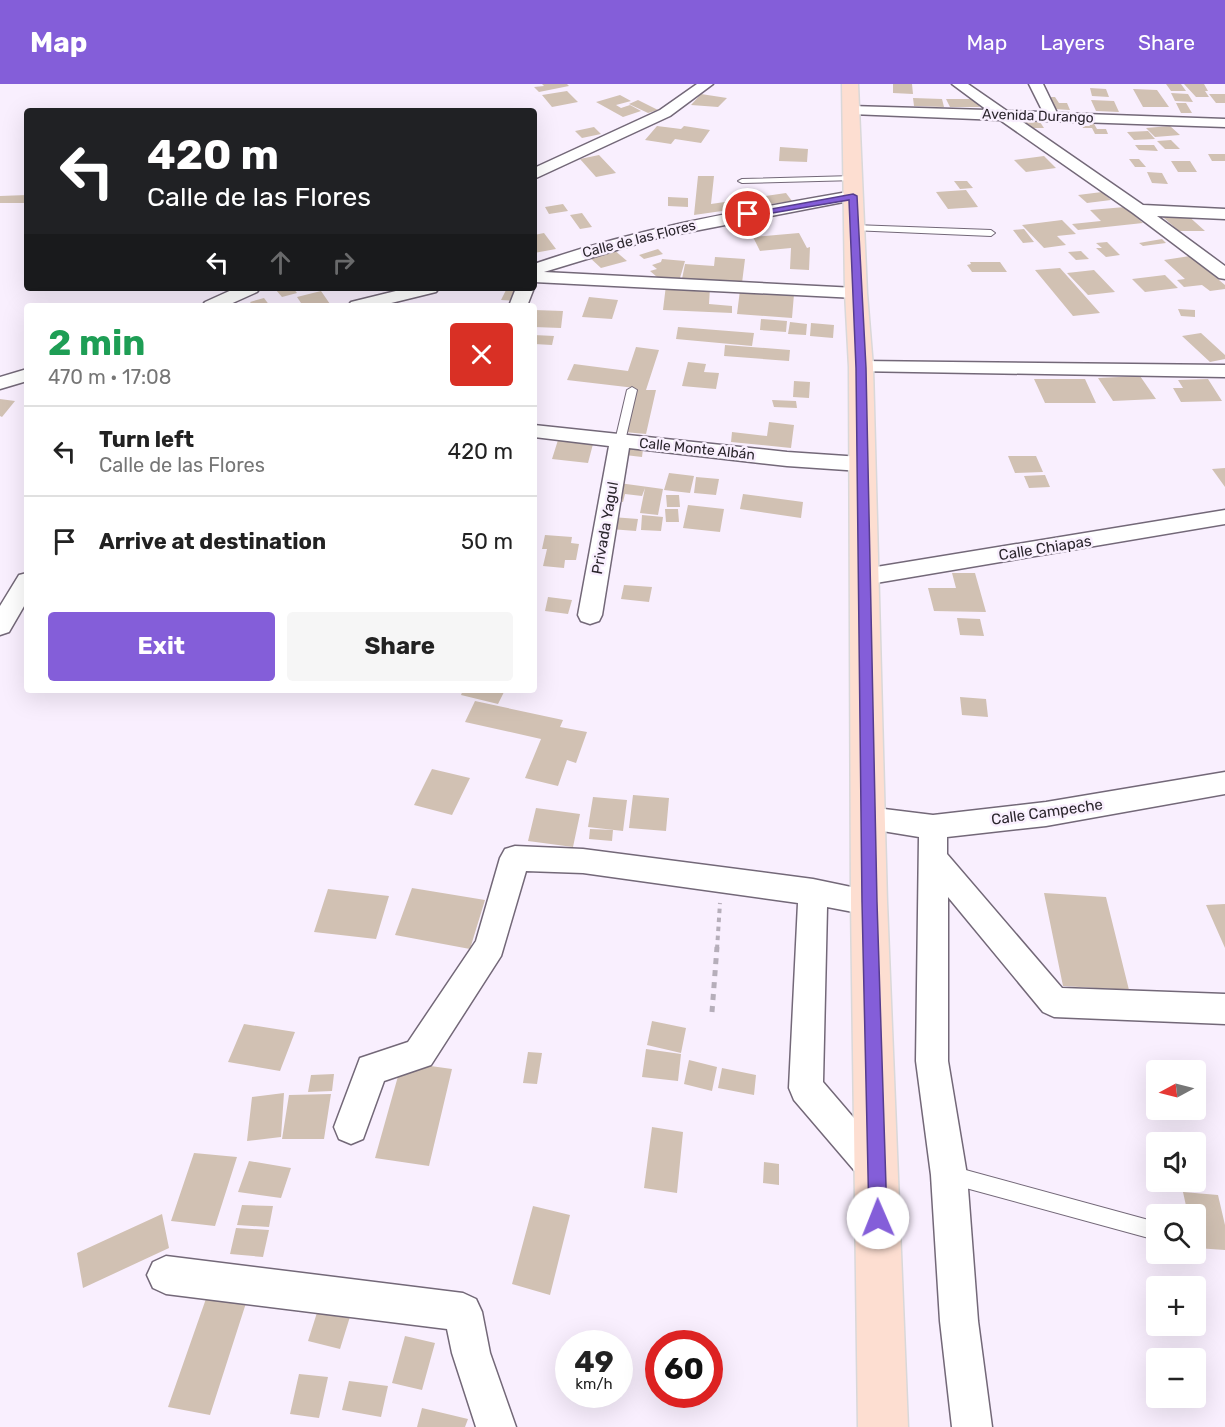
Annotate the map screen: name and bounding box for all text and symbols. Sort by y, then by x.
text: Map [30,26,87,59]
text: Map [966,30,1007,55]
text: Layers [1040,30,1105,55]
text: Share [1138,30,1195,55]
street label: Avenida Durango [982,106,1094,126]
text: 420 m [147,130,279,180]
icon: left [48,132,126,210]
text: Calle de las Flores [147,181,371,213]
pin [722,188,773,239]
icon: arrive [731,197,764,230]
street label: Calle de las Flores [581,217,697,261]
icon: left [201,246,234,279]
icon: ahead [264,246,297,279]
icon: right [327,246,360,279]
text: 2 min [48,321,146,364]
button: close [450,323,513,386]
text: 470 m · 17:08 [48,365,171,389]
text: Turn left [99,426,194,453]
street label: Calle Monte Albán [638,434,756,464]
icon: left [48,435,81,468]
text: 420 m [448,438,513,465]
text: Calle de las Flores [99,453,265,477]
street label: Privada Yagul [588,480,622,576]
icon: arrive [48,525,81,558]
text: Arrive at destination [99,528,326,555]
text: 50 m [461,528,513,555]
street label: Calle Chiapas [997,532,1093,564]
button: Exit [48,612,275,681]
button: Share [287,612,513,681]
street label: Calle Campeche [990,795,1104,829]
north arrow [1146,1060,1206,1120]
map controls [1146,1060,1206,1408]
button: sound [1146,1132,1206,1192]
position arrow [846,1186,910,1250]
button: search [1146,1204,1206,1264]
button: + [1146,1276,1206,1336]
speed limit sign: 60 [645,1330,723,1408]
text: 49 [574,1344,614,1380]
button: − [1146,1348,1206,1408]
text: km/h [575,1375,613,1393]

